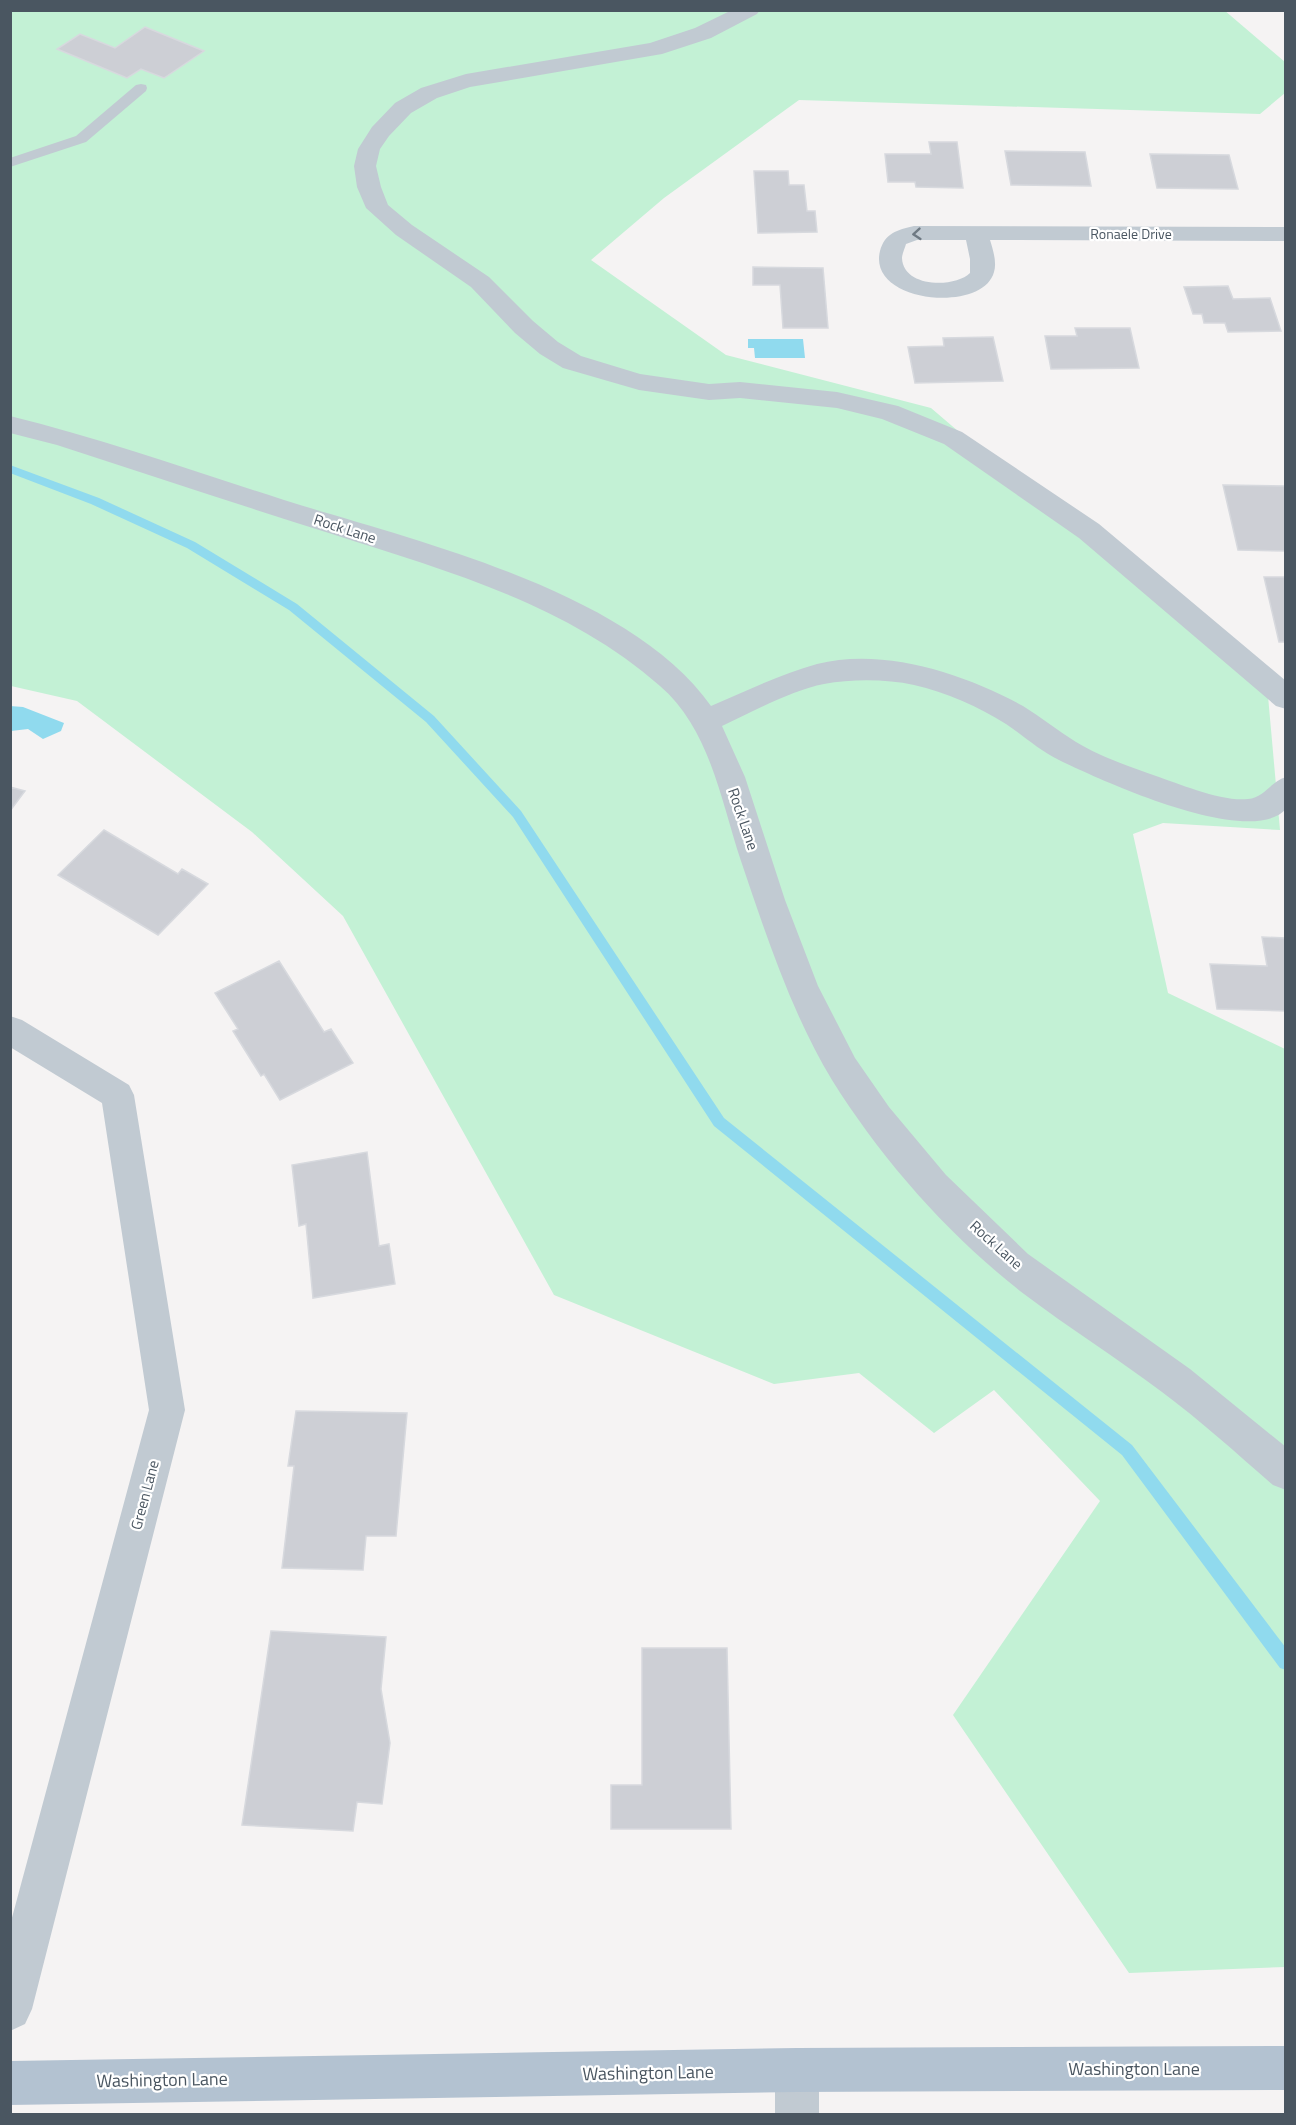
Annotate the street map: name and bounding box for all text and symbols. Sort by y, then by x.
street label: Ronaele Drive [1090,223,1172,244]
one-way arrow [913,227,922,240]
street label: Rock Lane [311,508,379,549]
street label: Rock Lane [722,785,765,853]
street label: Rock Lane [965,1215,1028,1275]
street label: Green Lane [124,1458,165,1532]
street label: Washington Lane [1068,2055,1200,2082]
street label: Washington Lane [582,2058,714,2087]
street label: Washington Lane [96,2065,228,2094]

